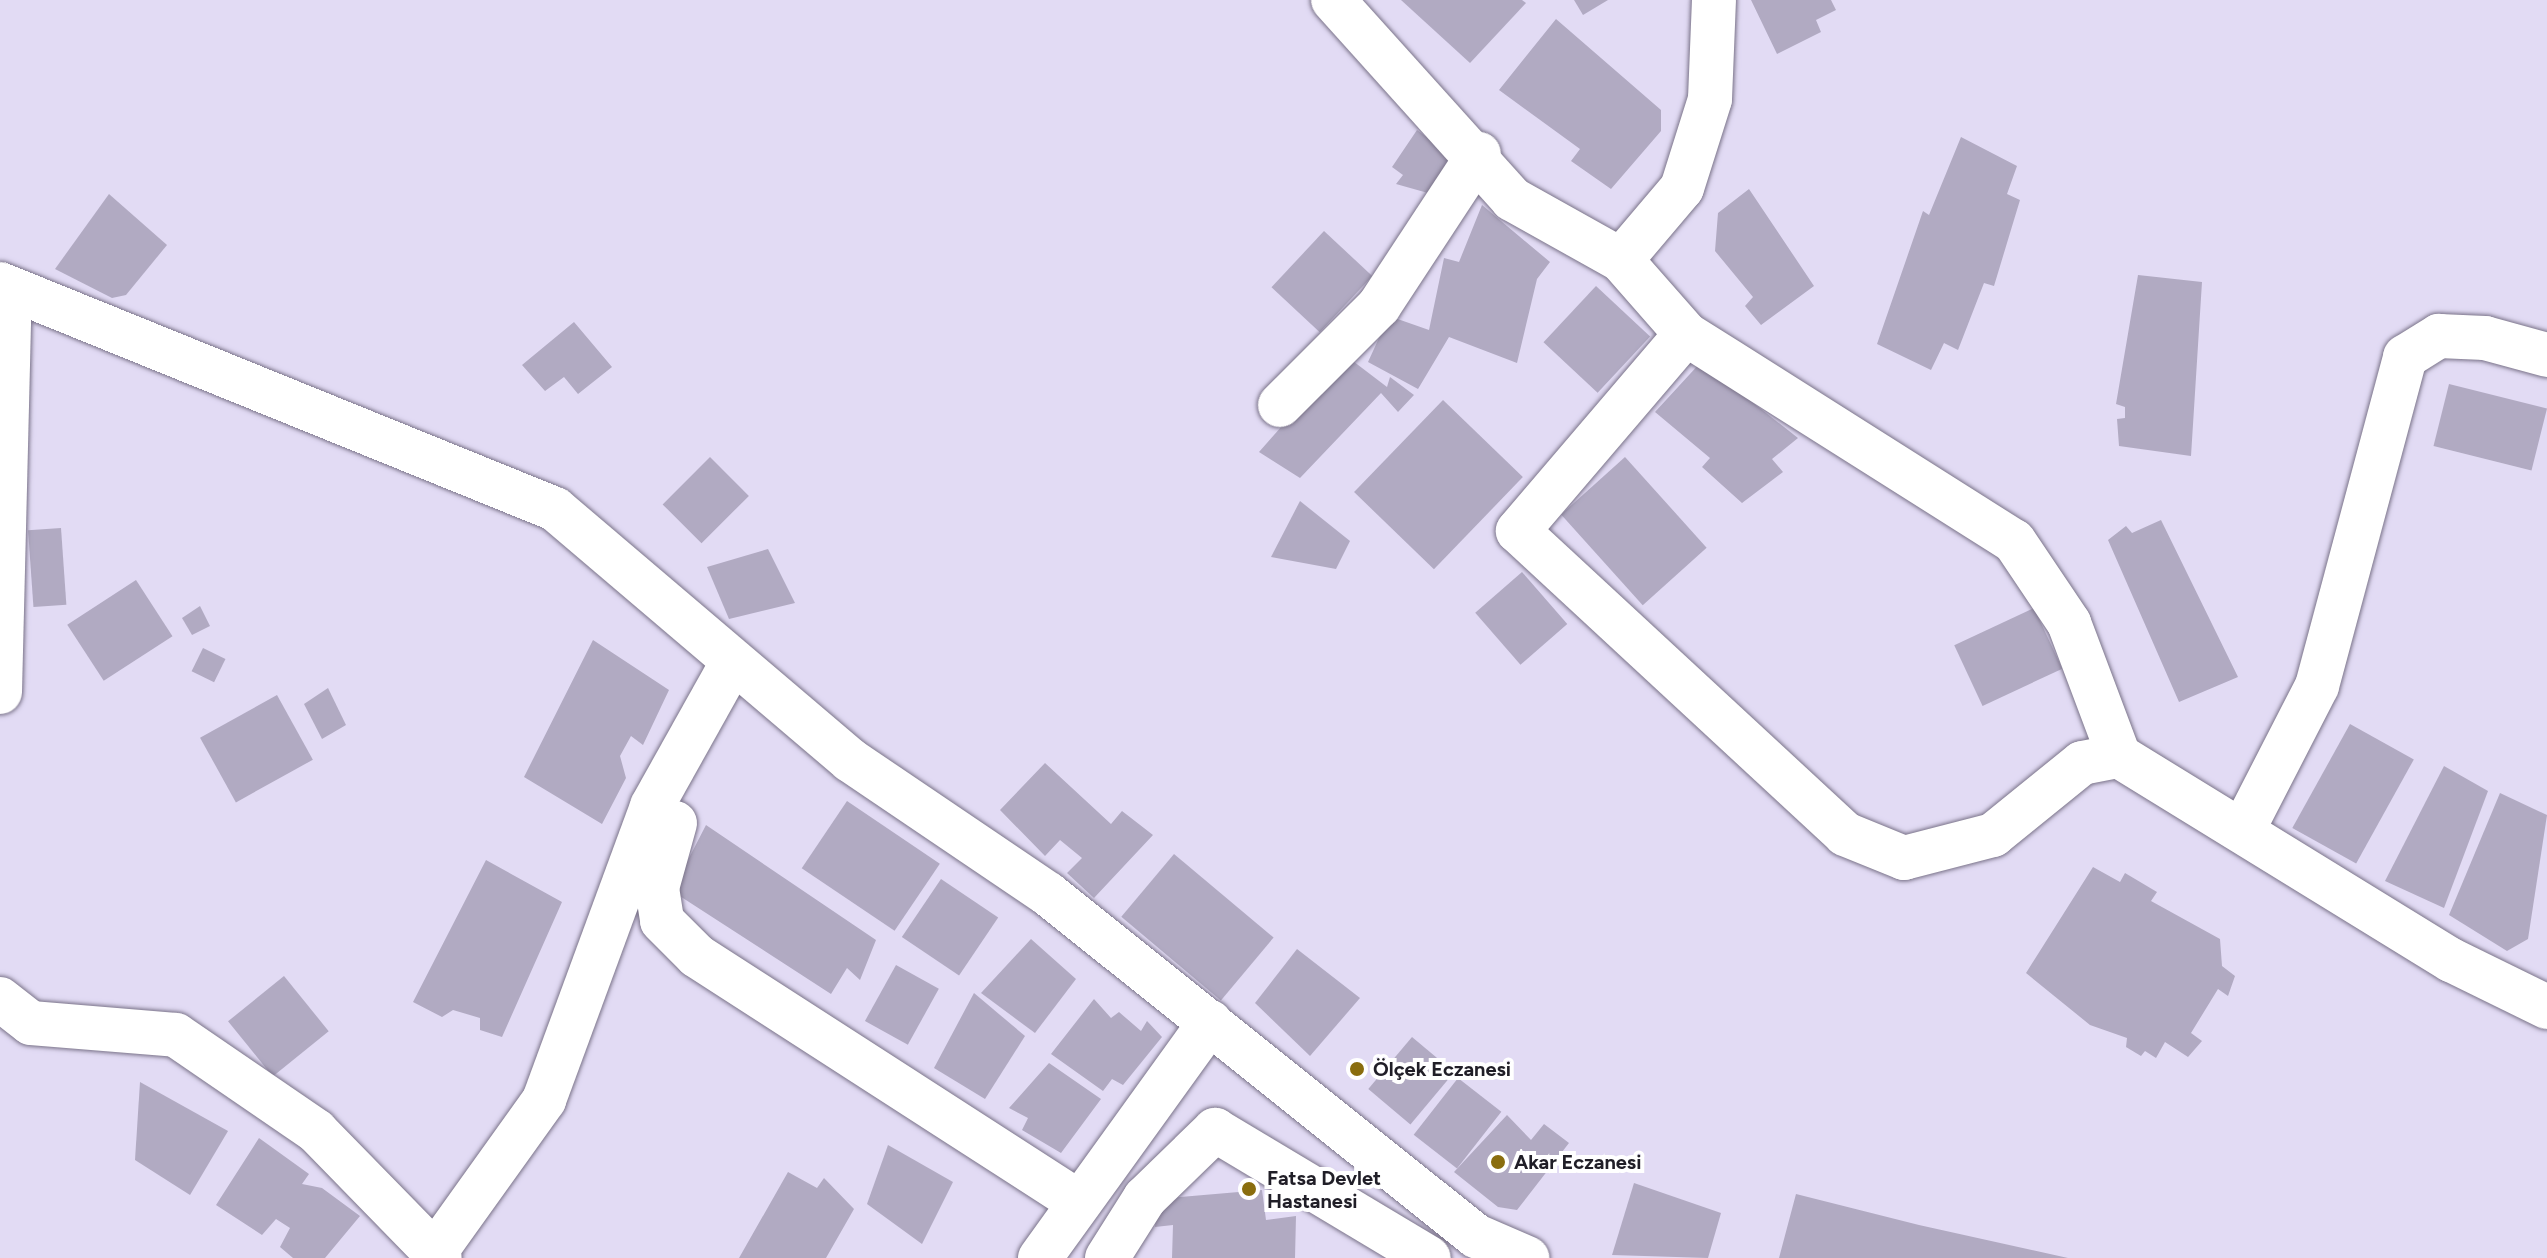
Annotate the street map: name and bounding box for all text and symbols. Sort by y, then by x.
place label: Ölçek Eczanesi [1373,1057,1511,1081]
marker: Ölçek Eczanesi [1348,1060,1366,1078]
place label: Akar Eczanesi [1514,1150,1641,1174]
marker: Akar Eczanesi [1489,1153,1507,1171]
place label: Fatsa Devlet Hastanesi [1267,1166,1381,1213]
marker: Fatsa Devlet Hastanesi [1238,1178,1260,1200]

